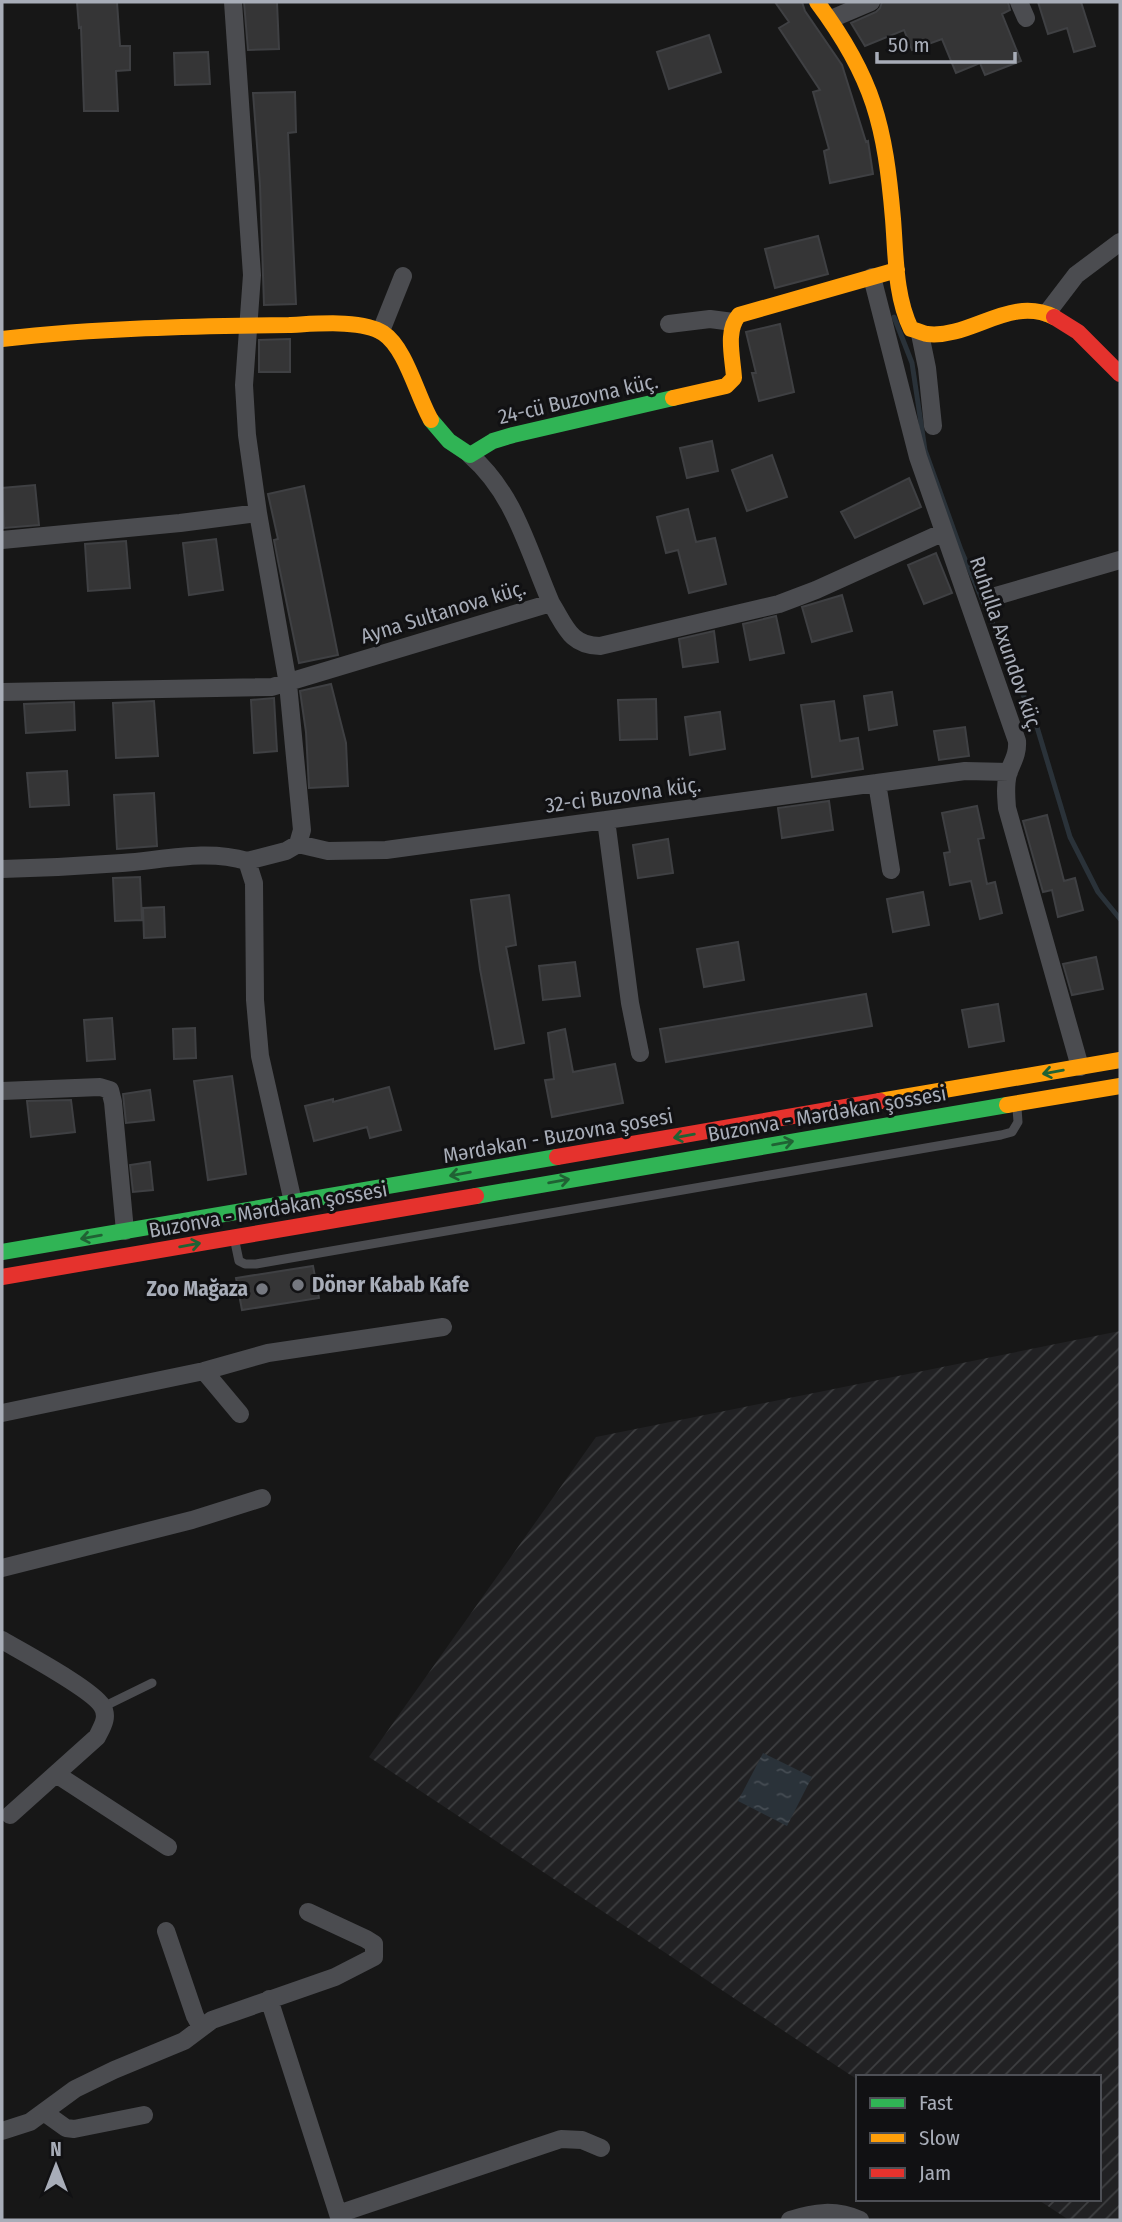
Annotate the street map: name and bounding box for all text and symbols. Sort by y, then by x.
scale bar [877,21,1015,65]
text: 50 m [888,32,930,58]
street label: 24-cü Buzovna küç. [496,368,660,430]
street label: Ruhulla Axundov küç. [964,553,1048,735]
street label: Ayna Sultanova küç. [357,575,529,649]
street label: 32-ci Buzovna küç. [543,771,703,819]
one-way arrow [1042,1065,1065,1079]
street label: Buzonva - Mərdəkan şossesi [706,1080,948,1148]
street label: Mərdəkan - Buzovna şosesi [441,1103,675,1169]
one-way arrow [673,1130,696,1143]
one-way arrow [771,1136,794,1149]
one-way arrow [449,1168,472,1181]
one-way arrow [547,1174,570,1187]
street label: Buzonva - Mərdəkan şossesi [147,1176,389,1244]
one-way arrow [80,1231,102,1244]
one-way arrow [178,1237,201,1251]
place label: Dönər Kabab Kafe [312,1272,469,1298]
place label: Zoo Mağaza [147,1276,248,1302]
marker: Dönər Kabab Kafe [290,1277,306,1293]
marker: Zoo Mağaza [254,1281,270,1297]
legend [856,2075,1101,2201]
text: Fast [919,2090,953,2116]
text: Slow [919,2125,960,2151]
north arrow [21,2131,91,2201]
text: N [50,2138,62,2161]
text: Jam [919,2160,951,2186]

